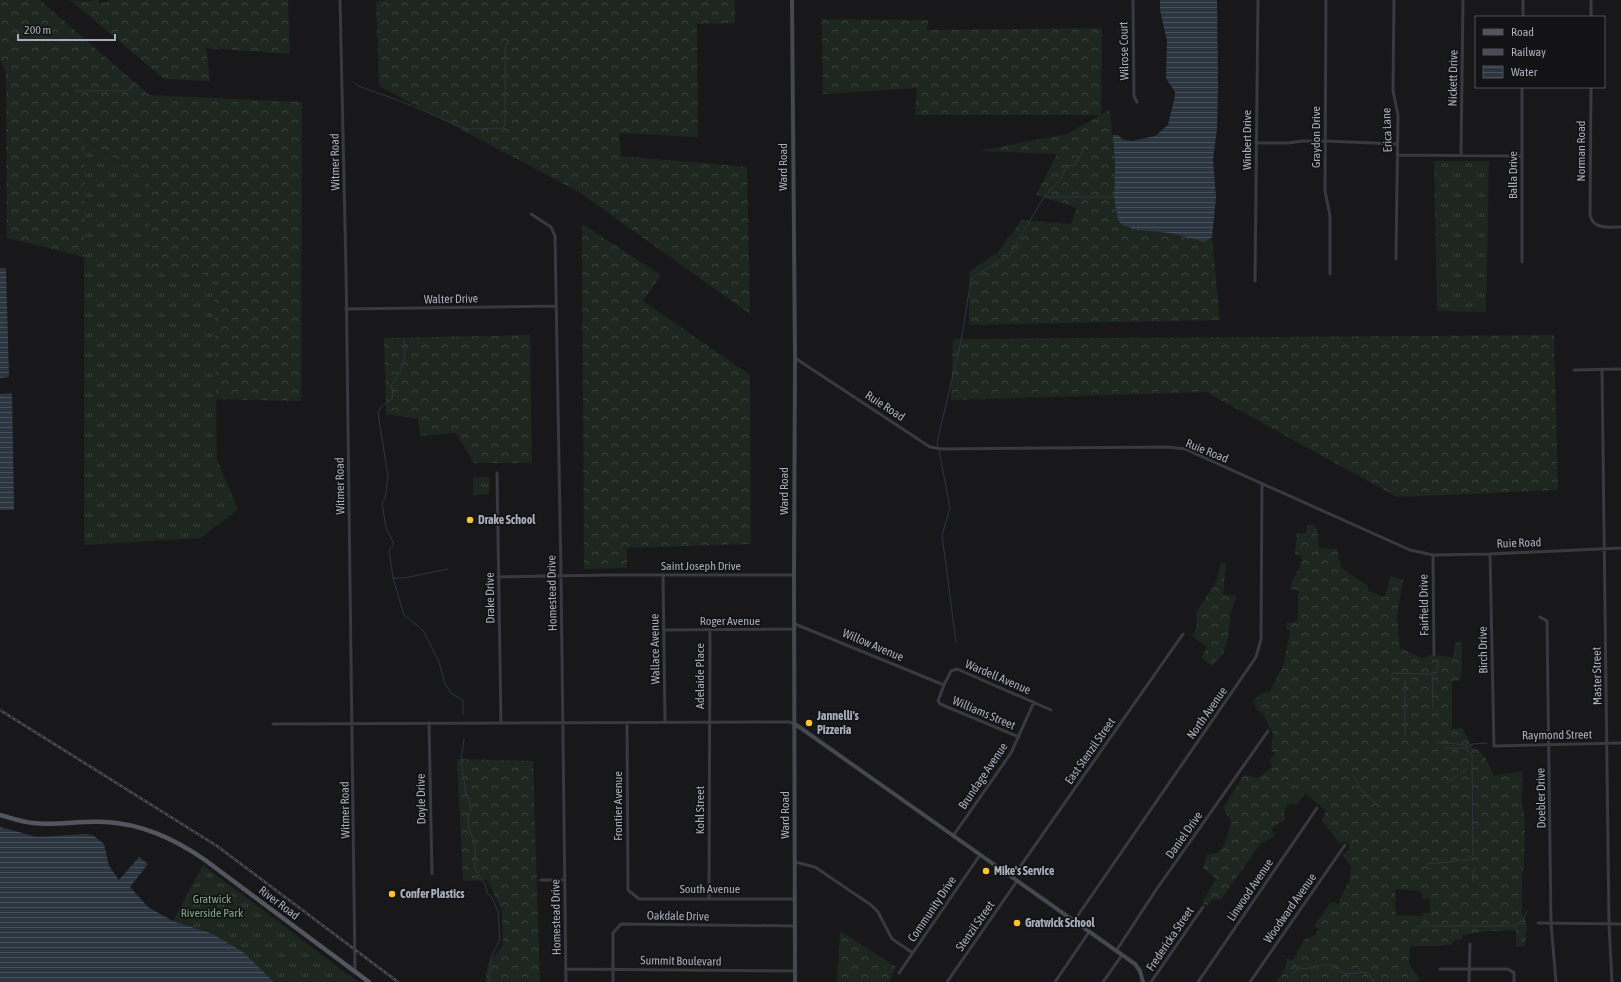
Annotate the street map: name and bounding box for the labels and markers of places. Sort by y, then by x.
place label: Drake School [478,513,536,527]
marker: Drake School [465,515,475,525]
place label: Jannelli's Pizzeria [816,709,860,737]
marker: Jannelli's Pizzeria [804,718,814,728]
place label: Mike's Service [994,864,1055,878]
marker: Mike's Service [981,866,991,876]
place label: Confer Plastics [400,887,465,901]
marker: Confer Plastics [387,889,397,899]
place label: Gratwick School [1025,916,1096,930]
marker: Gratwick School [1012,918,1022,928]

